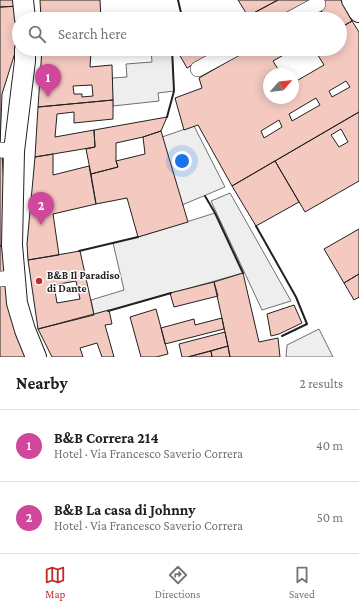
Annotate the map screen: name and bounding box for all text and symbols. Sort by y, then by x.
search box [12,12,347,56]
icon: search [26,23,48,45]
text: Search here [58,26,127,42]
pin: 1 [35,64,61,97]
north arrow [263,68,299,104]
your location [172,151,192,171]
pin: 2 [28,192,54,225]
place label: B&B Il Paradiso di Dante [47,269,120,294]
marker: B&B Il Paradiso di Dante [34,276,44,286]
text: Nearby [16,374,68,393]
text: 2 results [300,376,343,391]
text: B&B Correra 214 [54,430,159,446]
text: 1 [27,438,31,453]
text: 40 m [316,438,343,453]
text: Hotel · Via Francesco Saverio Correra [54,446,243,461]
text: B&B La casa di Johnny [54,502,196,518]
text: 2 [26,510,32,525]
text: 50 m [317,510,343,525]
text: Hotel · Via Francesco Saverio Correra [54,518,243,533]
tab: Map [44,564,66,600]
tab: Directions [155,564,200,600]
tab: Saved [289,564,315,600]

